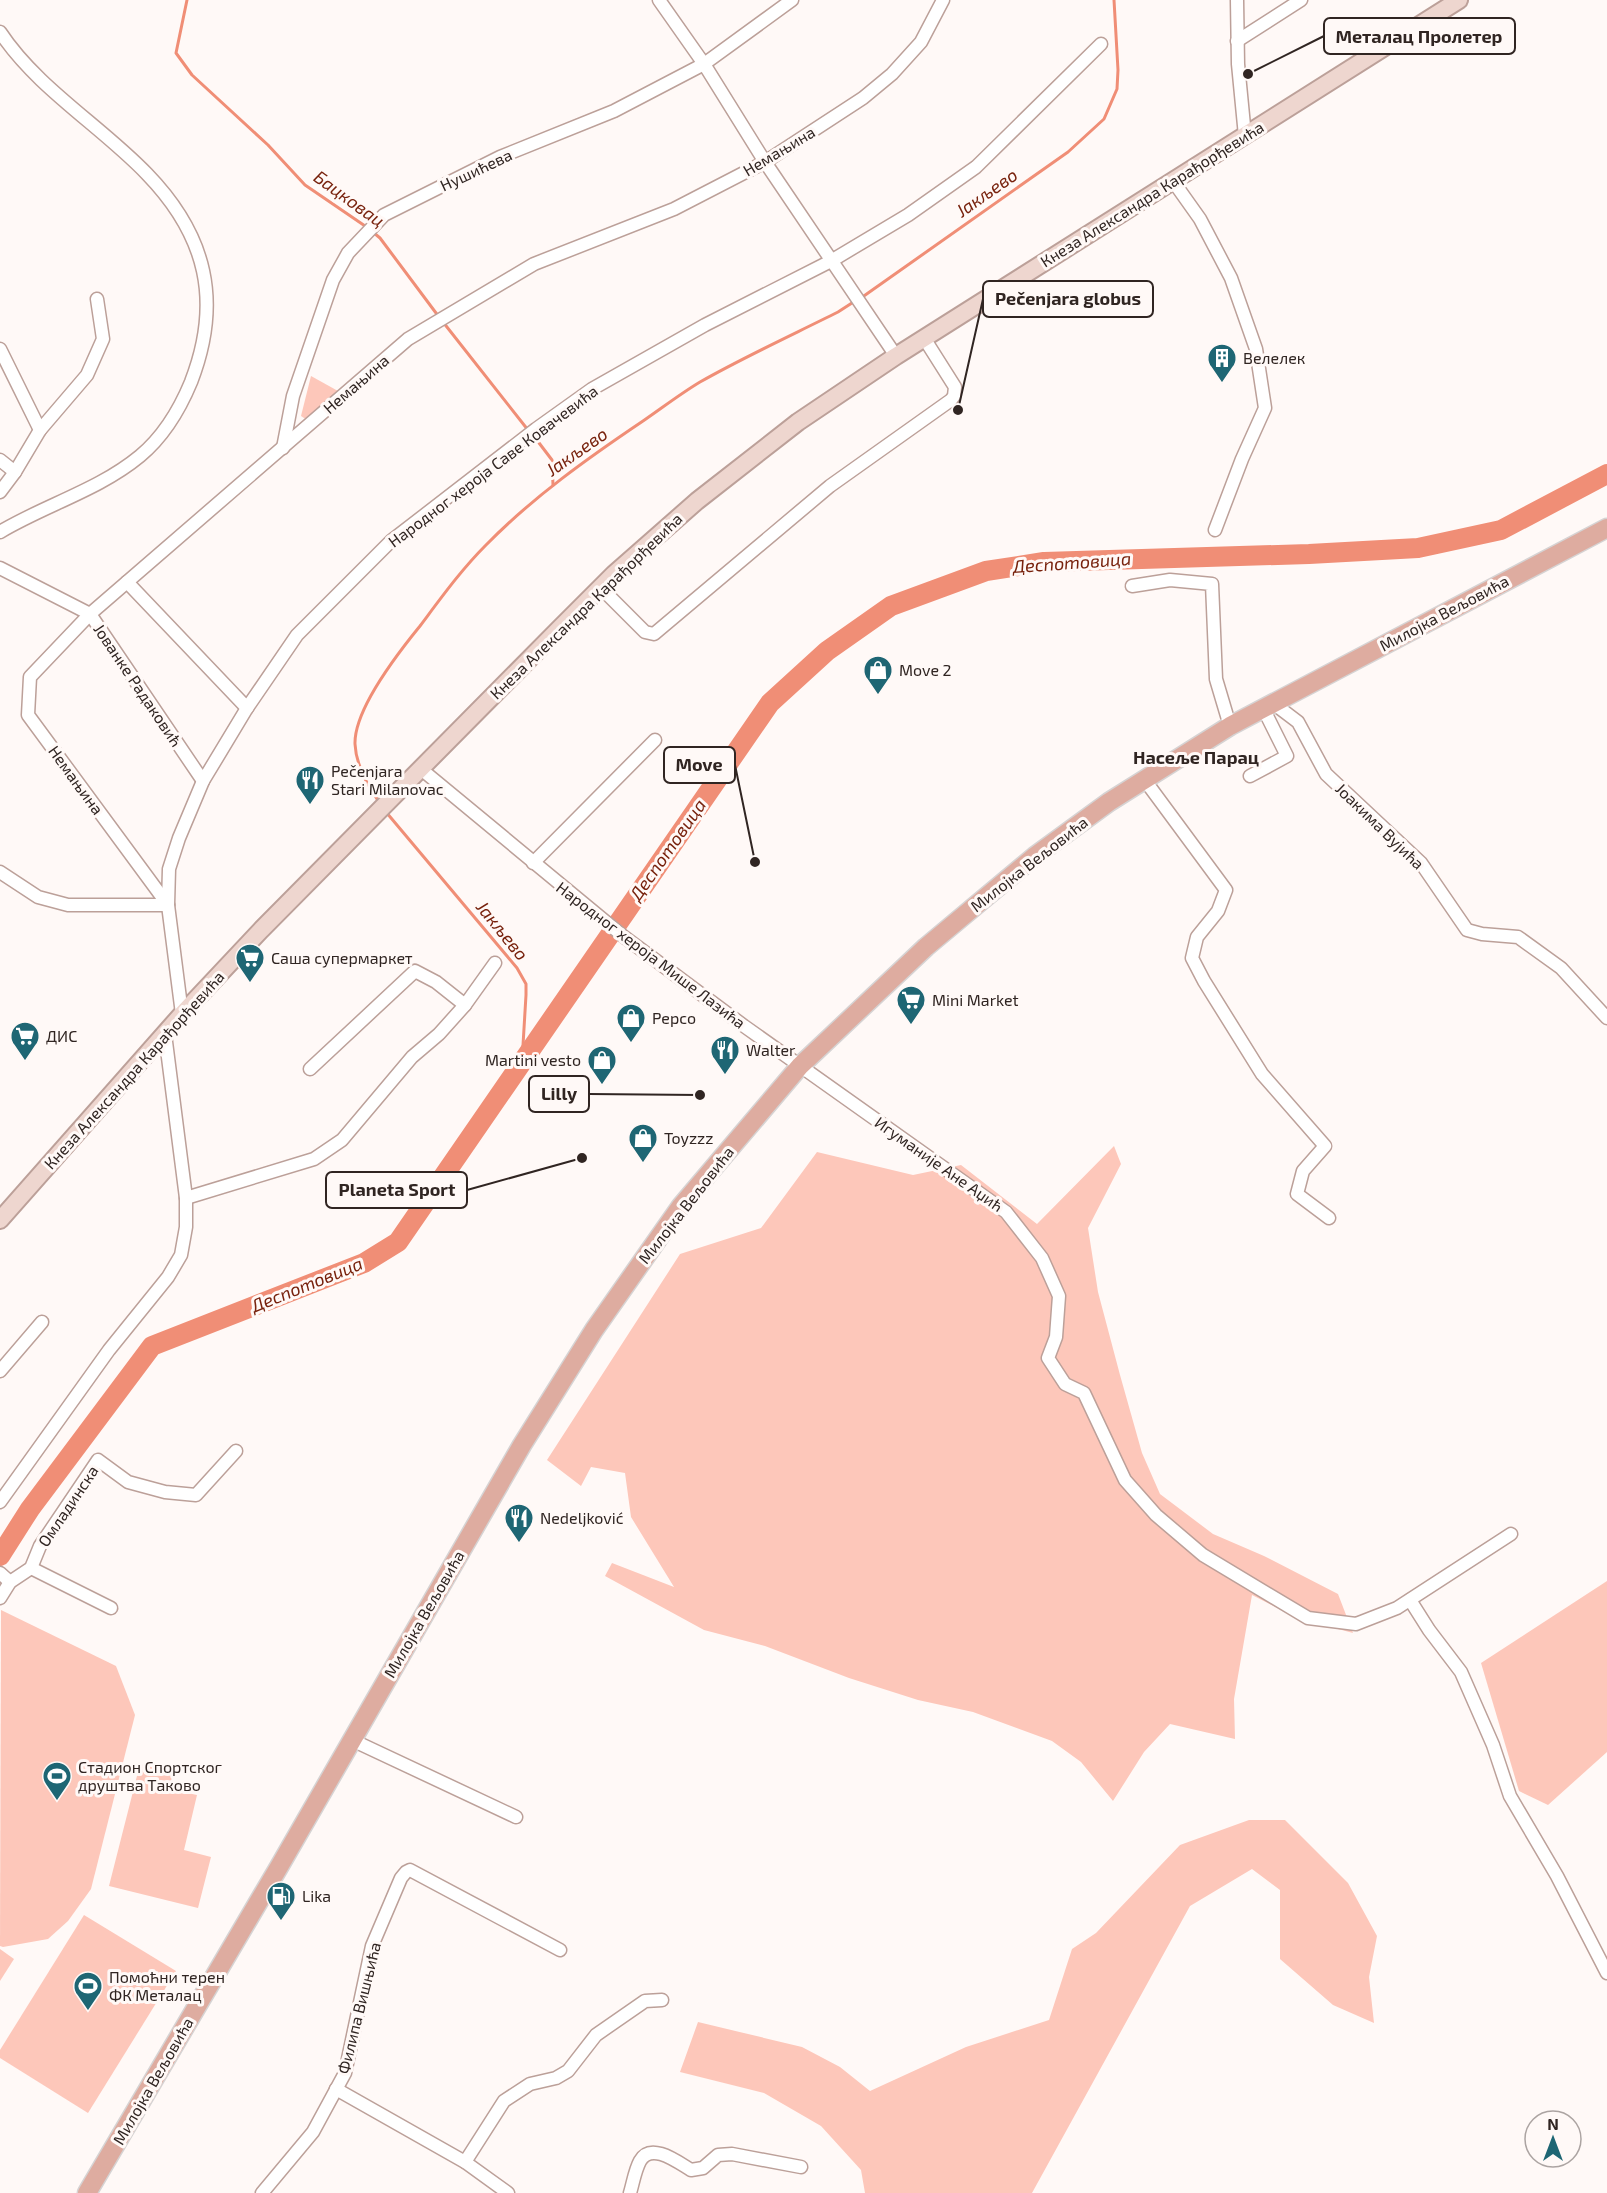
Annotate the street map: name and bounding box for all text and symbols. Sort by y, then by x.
callout: Металац Пролетер [1324,18,1515,54]
text: Металац Пролетер [1336,25,1503,47]
street label: Кнеза Александра Карађорђевића [1037,117,1267,271]
street label: Немањина [739,122,818,179]
street label: Нушићева [437,145,515,195]
water label: Јакљево [951,163,1021,222]
water label: Бацковац [310,165,389,231]
callout: Pečenjara globus [983,281,1153,317]
text: Pečenjara globus [995,287,1141,309]
building icon: Велелек [1206,342,1238,384]
place label: Велелек [1243,348,1306,367]
street label: Немањина [319,350,392,417]
street label: Народног хероја Саве Ковачевића [384,381,602,551]
water label: Јакљево [541,422,611,481]
street label: Кнеза Александра Карађорђевића [486,509,686,703]
water label: Деспотовица [1011,547,1132,577]
street label: Милојка Вељовића [1376,570,1512,656]
street label: Јованке Радаковић [90,620,187,750]
shop icon: Move 2 [862,654,894,696]
place label: Move 2 [899,660,952,679]
street label: Немањина [45,742,108,818]
district label: Насеље Парац [1133,746,1259,768]
callout: Move [664,747,735,783]
text: Move [675,753,723,775]
place label: Pečenjara Stari Milanovac [331,761,444,798]
restaurant icon: Pečenjara Stari Milanovac [294,764,326,806]
street label: Јоакима Вујића [1331,779,1429,873]
water label: Деспотовица [624,795,710,905]
street label: Милојка Вељовића [966,812,1092,916]
street label: Народног хероја Мише Лазића [552,877,750,1033]
water label: Јакљево [472,895,533,965]
supermarket icon: Саша супермаркет [234,942,266,984]
place label: Саша супермаркет [271,948,413,968]
street label: Кнеза Александра Карађорђевића [40,967,228,1173]
supermarket icon: Mini Market [895,984,927,1026]
place label: Mini Market [932,990,1019,1009]
shop icon: Pepco [615,1002,647,1044]
place label: Pepco [652,1008,696,1027]
supermarket icon: ДИС [9,1020,41,1062]
place label: ДИС [46,1026,77,1045]
restaurant icon: Walter [709,1034,741,1076]
place label: Walter [746,1040,796,1059]
shop icon: Martini vesto [586,1044,618,1086]
place label: Martini vesto [485,1050,581,1069]
callout: Lilly [529,1076,589,1112]
text: Lilly [541,1082,578,1104]
street label: Игуманије Ане Аџић [871,1112,1007,1216]
shop icon: Toyzzz [627,1122,659,1164]
place label: Toyzzz [664,1128,713,1147]
street label: Милојка Вељовића [634,1142,738,1268]
callout: Planeta Sport [326,1172,467,1208]
text: Planeta Sport [339,1178,456,1200]
water label: Деспотовица [247,1252,366,1317]
street label: Омладинска [33,1462,102,1550]
restaurant icon: Nedeljković [503,1502,535,1544]
place label: Nedeljković [540,1508,624,1528]
street label: Милојка Вељовића [379,1547,469,1681]
place label: Стадион Спортског друштва Таково [78,1757,223,1795]
sports icon: Стадион Спортског друштва Таково [41,1760,73,1802]
fuel station icon: Lika [265,1880,297,1922]
place label: Lika [302,1886,331,1905]
street label: Филипа Вишњића [333,1940,384,2076]
place label: Помоћни терен ФК Металац [109,1967,225,2004]
sports icon: Помоћни терен ФК Металац [72,1970,104,2012]
street label: Милојка Вељовића [108,2014,198,2148]
north arrow [1523,2109,1583,2169]
text: N [1547,2114,1559,2133]

